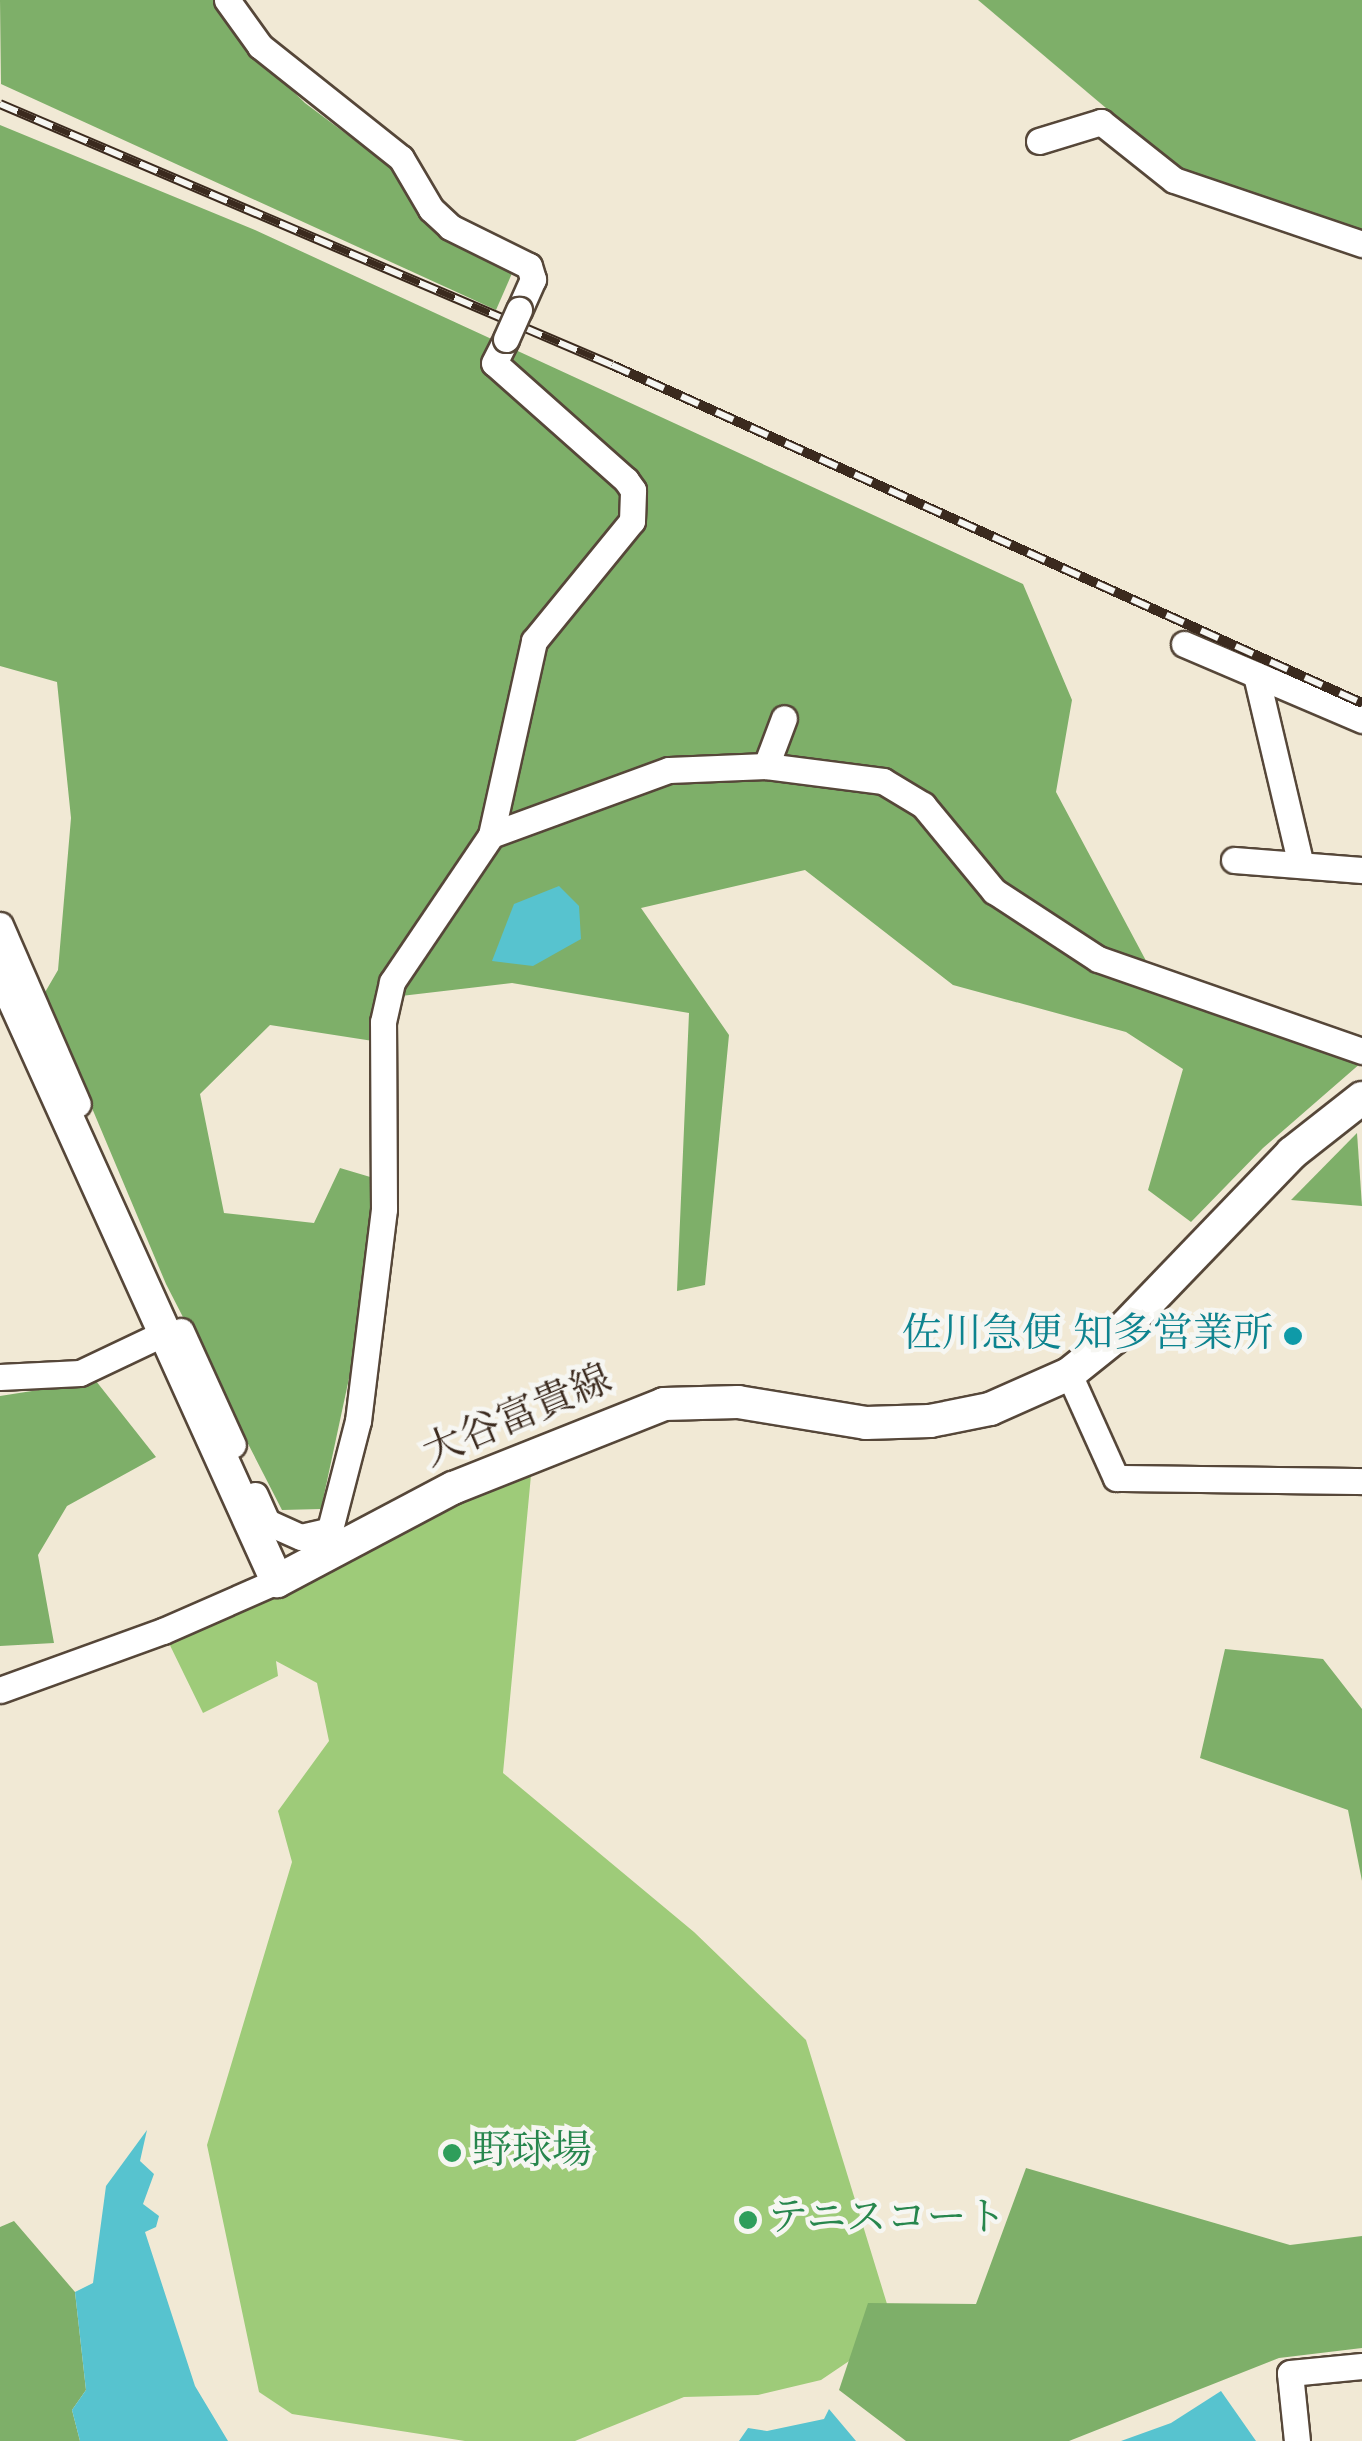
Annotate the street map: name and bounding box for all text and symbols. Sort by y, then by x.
place label: 佐川急便 知多営業所 [902,1312,1273,1360]
marker: 佐川急便 知多営業所 [1282,1325,1304,1347]
street label: 大谷富貴線 [417,1357,619,1479]
place label: 野球場 [472,2129,592,2177]
marker: 野球場 [441,2142,463,2164]
place label: テニスコート [768,2196,1008,2244]
marker: テニスコート [737,2209,759,2231]

